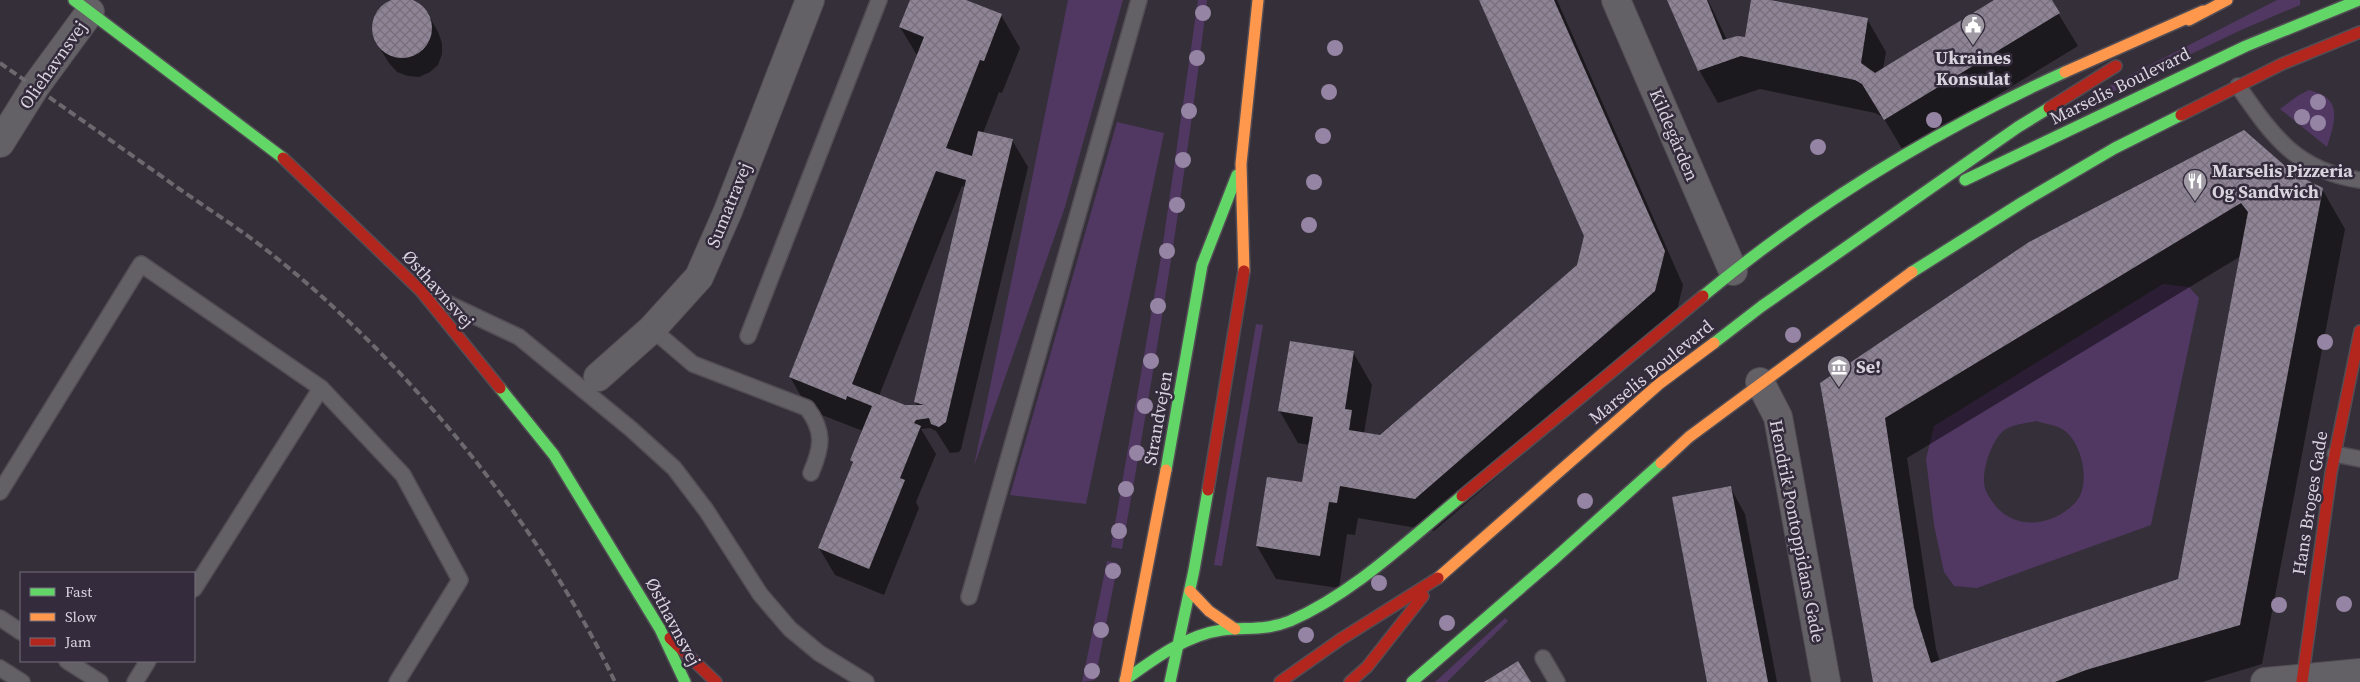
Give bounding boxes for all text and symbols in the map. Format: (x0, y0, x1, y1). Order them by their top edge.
public building icon: Ukraines Konsulat (1960, 12, 1986, 46)
street label: Oliehavnsvej (13, 15, 92, 114)
street label: Marselis Boulevard (2045, 41, 2194, 130)
place label: Ukraines Konsulat (1935, 45, 2011, 91)
street label: Kildegården (1644, 85, 1705, 185)
street label: Sumatravej (700, 158, 757, 251)
place label: Marselis Pizzeria Og Sandwich (2212, 158, 2353, 204)
restaurant icon: Marselis Pizzeria Og Sandwich (2182, 168, 2208, 202)
street label: Østhavnsvej (397, 244, 480, 333)
street label: Marselis Boulevard (1583, 314, 1718, 430)
museum icon: Se! (1826, 354, 1852, 388)
place label: Se! (1856, 354, 1881, 379)
street label: Strandvejen (1137, 369, 1178, 467)
street label: Hendrik Pontoppidans Gade (1764, 417, 1831, 645)
street label: Hans Broges Gade (2286, 429, 2333, 577)
legend (20, 572, 195, 662)
street label: Østhavnsvej (640, 573, 707, 670)
text: Fast (65, 581, 92, 602)
text: Slow (65, 606, 97, 627)
text: Jam (64, 631, 92, 652)

